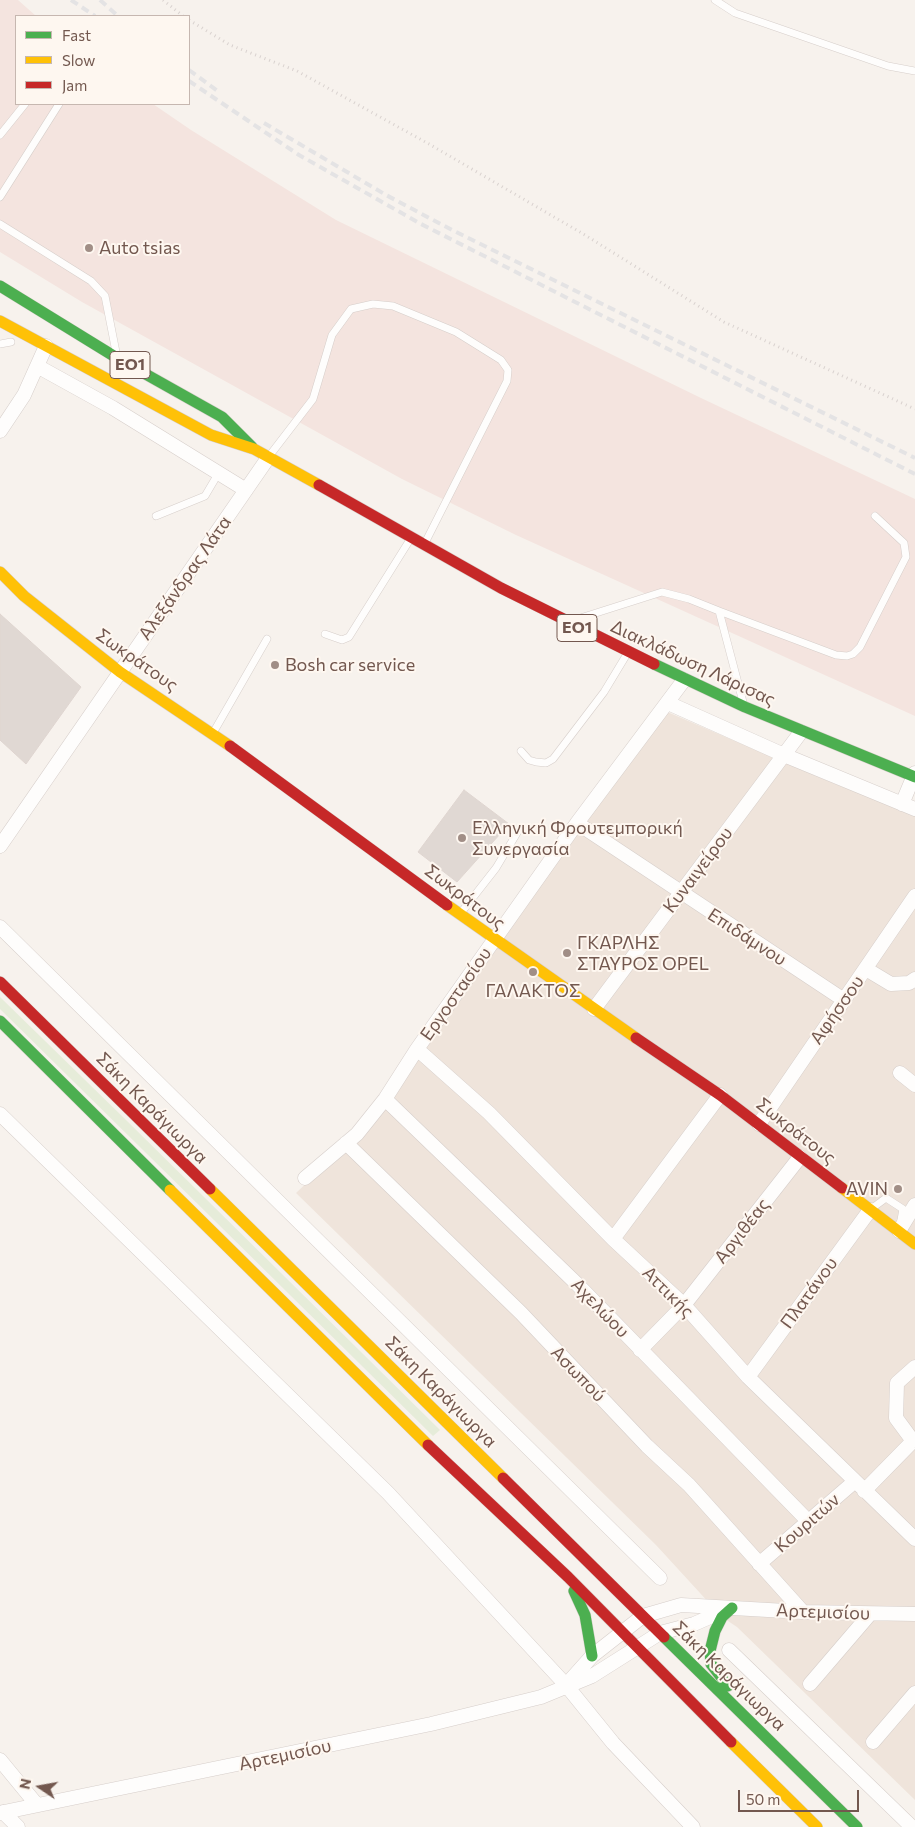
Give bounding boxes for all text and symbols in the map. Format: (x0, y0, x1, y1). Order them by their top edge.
legend (15, 15, 190, 105)
text: Fast (62, 26, 91, 44)
text: Slow (62, 51, 95, 69)
text: Jam (62, 76, 87, 94)
place label: Auto tsias (99, 237, 181, 259)
marker: Auto tsias (83, 242, 95, 254)
road number: ΕΟ1 (110, 352, 150, 378)
street label: Αλεξάνδρας Λάτα (134, 512, 236, 644)
road number: ΕΟ1 (557, 614, 597, 641)
street label: Διακλάδωση Λάρισας (607, 615, 779, 711)
street label: Σωκράτους (92, 624, 182, 696)
place label: Bosh car service (285, 654, 415, 676)
marker: Bosh car service (269, 659, 281, 671)
place label: Ελληνική Φρουτεμπορική Συνεργασία (472, 817, 683, 860)
street label: Κυναιγείρου (659, 823, 737, 917)
marker: Ελληνική Φρουτεμπορική Συνεργασία (456, 832, 468, 844)
street label: Σωκράτους (421, 860, 509, 934)
street label: Επιδάμνου (704, 904, 790, 970)
place label: ΓΚΑΡΛΗΣ ΣΤΑΥΡΟΣ OPEL (577, 932, 709, 974)
street label: Εργοστασίου (416, 943, 496, 1045)
marker: ΓΚΑΡΛΗΣ ΣΤΑΥΡΟΣ OPEL (561, 947, 573, 959)
marker: ΓΑΛΑΚΤΟΣ (527, 966, 539, 978)
street label: Αφήσσου (805, 971, 869, 1049)
place label: ΓΑΛΑΚΤΟΣ (485, 980, 581, 1002)
street label: Σάκη Καράγιωργα (92, 1048, 212, 1168)
street label: Σωκράτους (752, 1093, 840, 1169)
place label: AVIN (846, 1178, 888, 1200)
marker: AVIN (892, 1183, 904, 1195)
street label: Αργιθέας (710, 1194, 774, 1268)
street label: Πλατάνου (776, 1253, 842, 1333)
street label: Αττικής (638, 1262, 698, 1322)
street label: Αχελώου (567, 1274, 633, 1342)
street label: Σάκη Καράγιωργα (381, 1332, 501, 1452)
street label: Ασωπού (546, 1342, 610, 1406)
street label: Κουριτών (770, 1489, 844, 1557)
street label: Αρτεμισίου (776, 1600, 870, 1624)
street label: Σάκη Καράγιωργα (668, 1617, 790, 1735)
street label: Αρτεμισίου (237, 1735, 333, 1775)
north arrow (15, 1762, 65, 1812)
text: N (15, 1777, 34, 1791)
scale bar (740, 1780, 861, 1812)
text: 50 m (746, 1790, 780, 1808)

